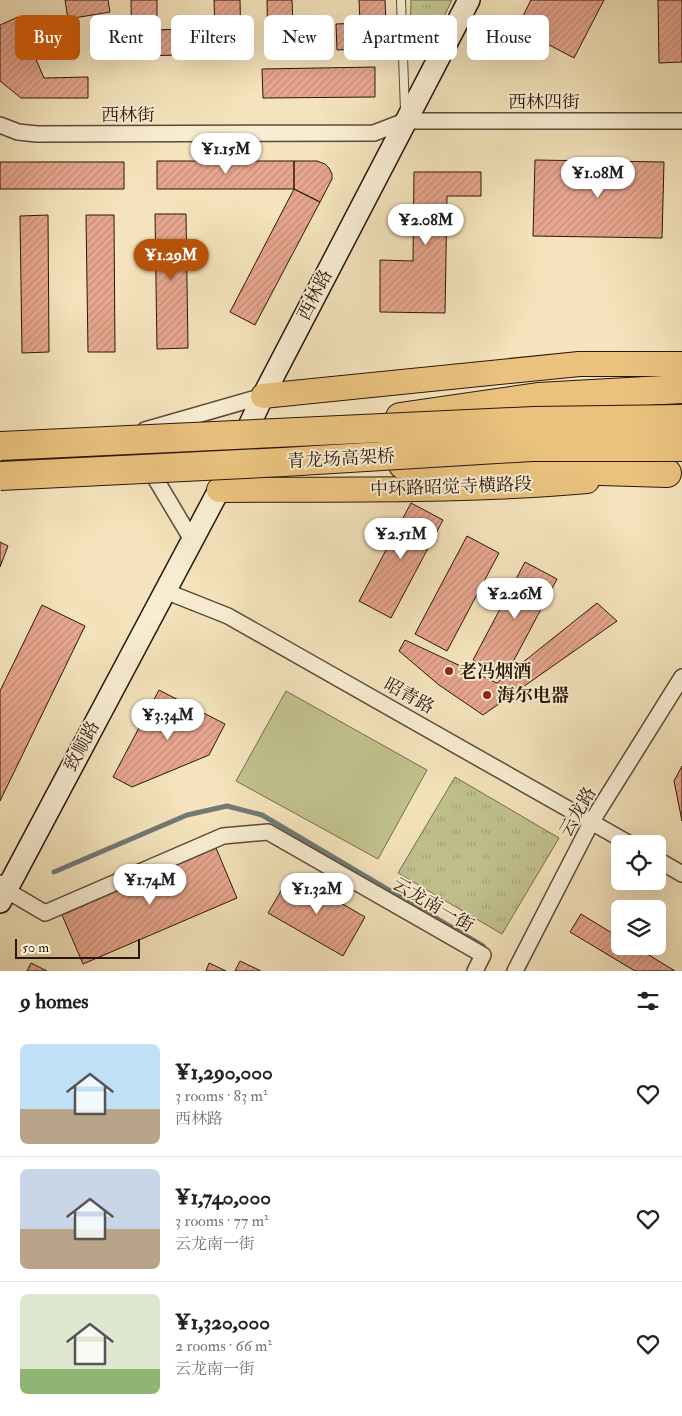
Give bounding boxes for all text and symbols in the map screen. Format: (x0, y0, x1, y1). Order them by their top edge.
chip: Buy (15, 15, 80, 60)
chip: Rent (90, 15, 161, 60)
chip: Filters (171, 15, 254, 60)
chip: New (264, 15, 334, 60)
chip: Apartment (344, 15, 457, 60)
chip: House (467, 15, 549, 60)
street label: 西林四街 (508, 91, 580, 114)
street label: 西林街 (101, 104, 155, 127)
pin: ¥1.15M (185, 132, 267, 175)
text: ¥1.15M (201, 139, 251, 159)
pin: ¥1.08M (557, 156, 639, 199)
text: ¥1.08M (572, 163, 624, 183)
pin: ¥2.08M (385, 204, 467, 246)
text: ¥2.08M (399, 210, 453, 230)
pin: ¥1.29M (130, 238, 212, 281)
text: ¥1.29M (145, 245, 197, 265)
street label: 西林路 (292, 266, 338, 324)
street label: 青龙场高架桥 (286, 445, 396, 473)
street label: 中环路昭觉寺横路段 (370, 473, 532, 501)
pin: ¥2.51M (360, 518, 442, 560)
text: ¥2.51M (375, 524, 427, 544)
pin: ¥2.26M (474, 578, 556, 620)
text: ¥2.26M (488, 584, 542, 604)
place label: 老冯烟酒 (459, 660, 531, 683)
marker: 老冯烟酒 (443, 665, 455, 677)
street label: 昭青路 (380, 673, 438, 719)
place label: 海尔电器 (497, 684, 569, 707)
marker: 海尔电器 (481, 689, 493, 701)
pin: ¥3.34M (127, 698, 209, 741)
text: ¥3.34M (142, 705, 194, 725)
street label: 致顺路 (59, 717, 105, 775)
street label: 云龙路 (555, 783, 601, 841)
map controls (611, 835, 666, 955)
button: locate (611, 835, 666, 890)
pin: ¥1.74M (109, 864, 191, 906)
text: ¥1.74M (124, 870, 176, 890)
pin: ¥1.32M (276, 872, 358, 915)
street label: 云龙南一街 (388, 873, 478, 937)
text: ¥1.32M (292, 879, 342, 899)
button: layers (611, 900, 666, 955)
scale bar (15, 936, 140, 959)
text: 50 m (22, 939, 49, 956)
icon: filters (634, 987, 662, 1015)
text: 9 homes (20, 988, 89, 1015)
text: ¥1,290,000 (175, 1059, 273, 1086)
icon: home (60, 1064, 120, 1124)
icon: heart (634, 1080, 662, 1108)
text: 3 rooms · 83 m² (175, 1086, 268, 1106)
text: 西林路 (175, 1109, 223, 1129)
text: ¥1,740,000 (175, 1184, 271, 1211)
icon: home (60, 1189, 120, 1249)
icon: heart (634, 1205, 662, 1233)
text: 3 rooms · 77 m² (175, 1211, 269, 1231)
text: 云龙南一街 (175, 1234, 255, 1254)
text: ¥1,320,000 (175, 1309, 270, 1336)
icon: home (60, 1314, 120, 1374)
icon: heart (634, 1330, 662, 1358)
text: 2 rooms · 66 m² (175, 1336, 272, 1356)
text: 云龙南一街 (175, 1359, 255, 1379)

